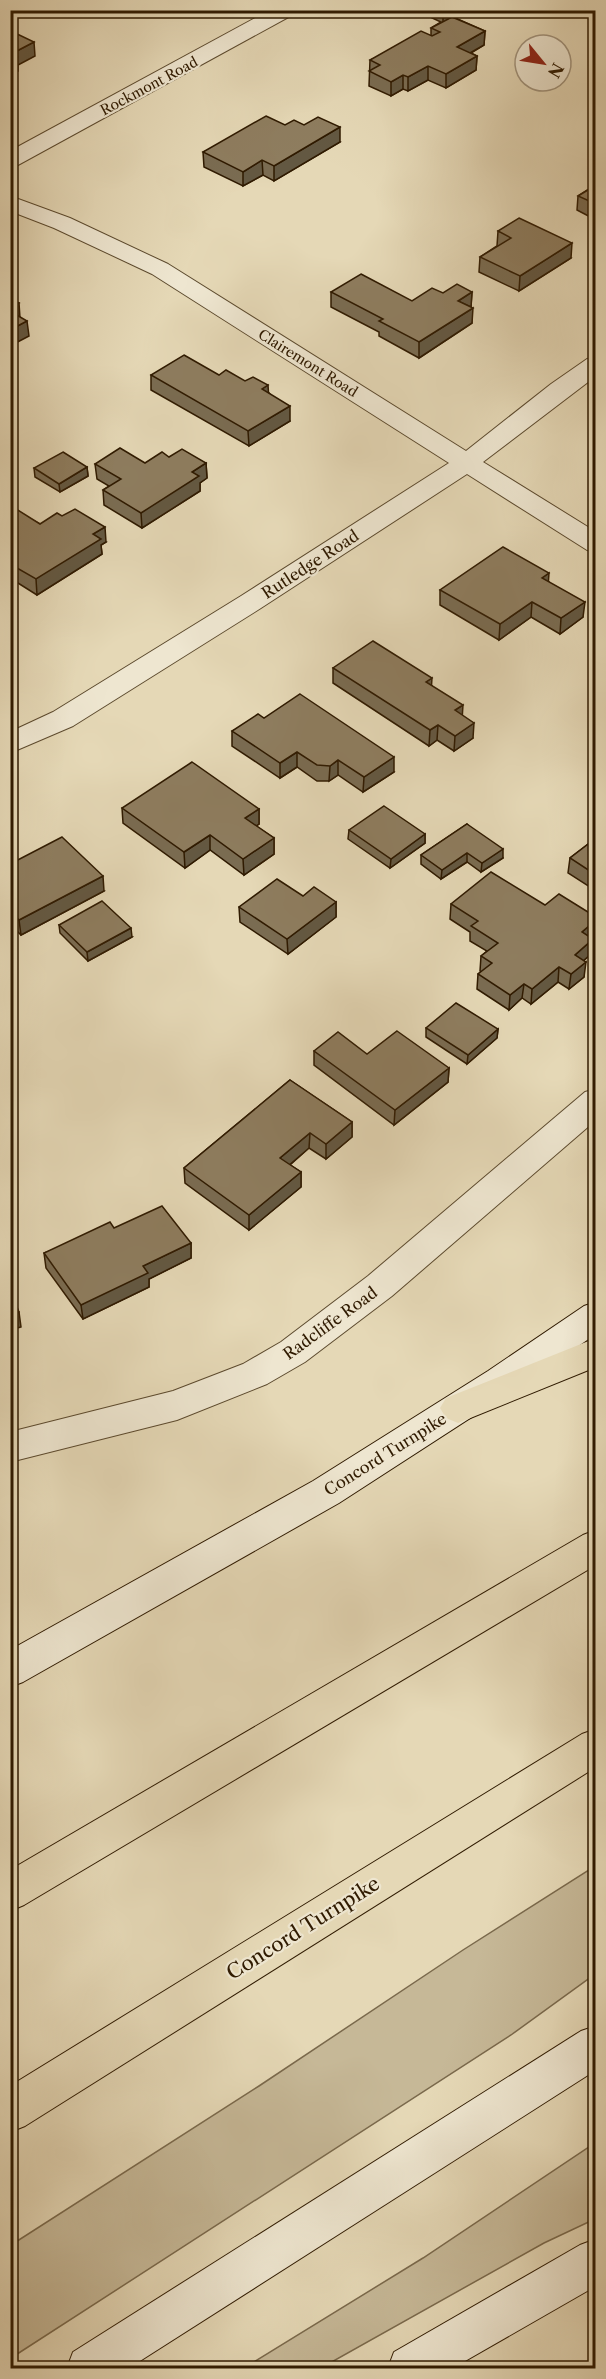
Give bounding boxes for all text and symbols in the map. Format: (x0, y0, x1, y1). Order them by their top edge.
north arrow (513, 33, 573, 93)
street label: Rockmont Road (97, 53, 201, 119)
text: N (544, 59, 568, 82)
street label: Clairemont Road (255, 325, 361, 401)
street label: Rutledge Road (258, 525, 363, 603)
street label: Radcliffe Road (279, 1282, 381, 1364)
street label: Concord Turnpike (320, 1408, 450, 1500)
street label: Concord Turnpike (222, 1871, 384, 1985)

